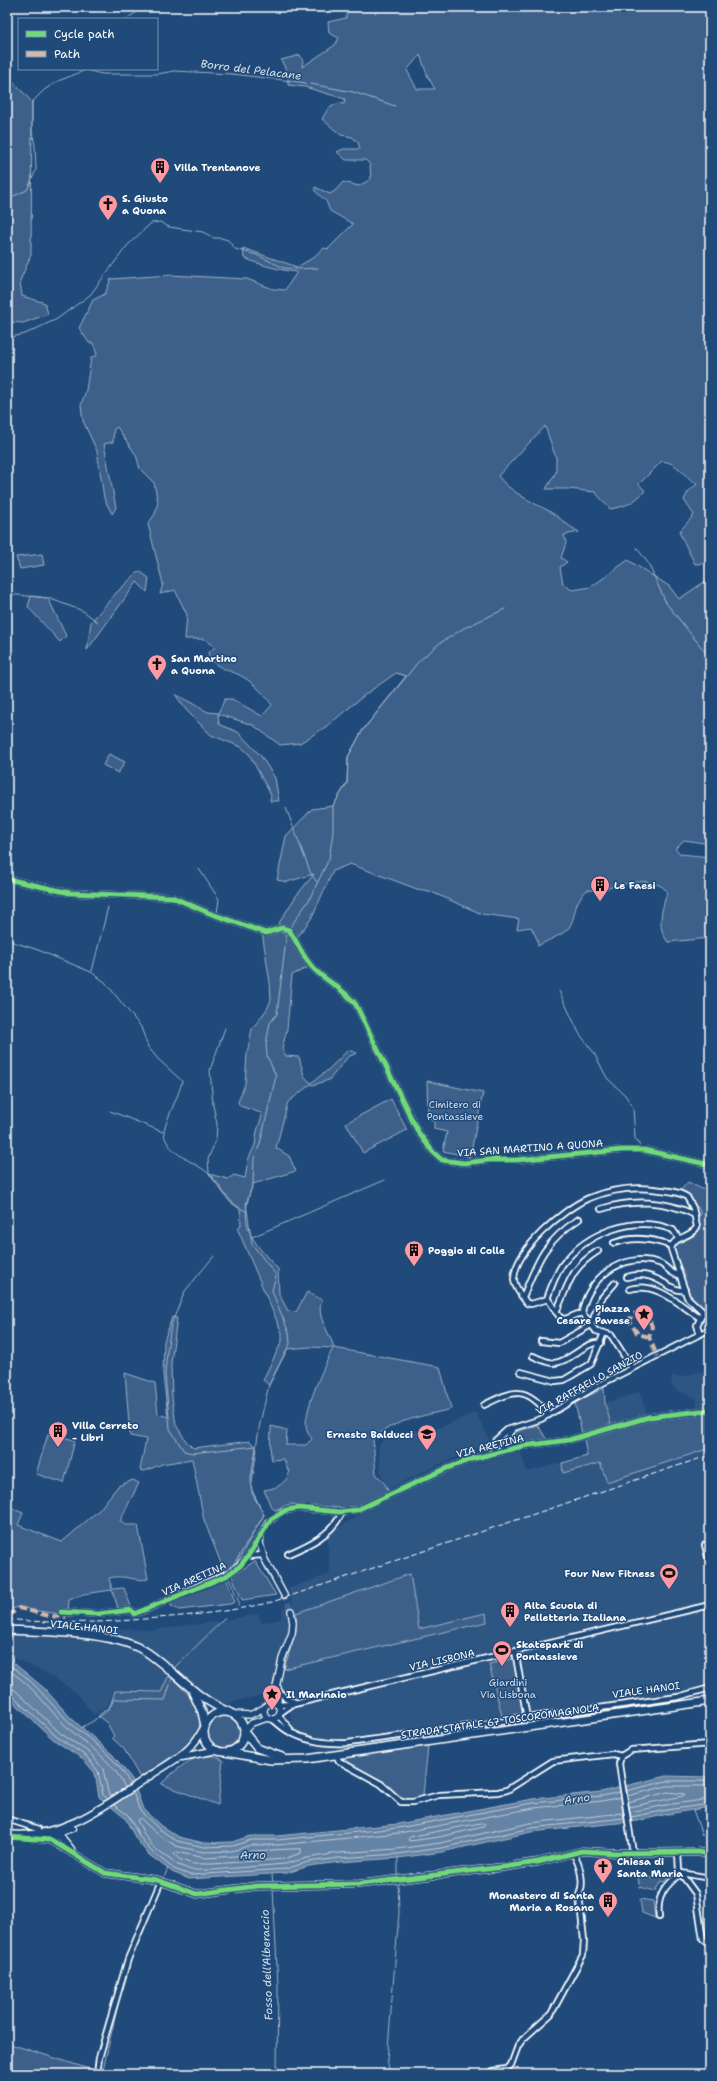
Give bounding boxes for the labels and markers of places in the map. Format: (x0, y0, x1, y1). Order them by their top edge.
building icon: Villa Trentanove (149, 156, 171, 184)
place label: Villa Trentanove (174, 161, 261, 174)
place label: S. Giusto a Quona (122, 192, 168, 217)
church icon: S. Giusto a Quona (97, 193, 119, 221)
place label: San Martino a Quona (171, 652, 237, 677)
church icon: San Martino a Quona (146, 653, 168, 681)
building icon: Le Faesi (589, 874, 611, 902)
place label: Le Faesi (614, 879, 655, 892)
building icon: Poggio di Colle (403, 1239, 425, 1267)
place label: Poggio di Colle (428, 1244, 505, 1257)
place label: Piazza Cesare Pavese (556, 1302, 630, 1327)
place icon: Piazza Cesare Pavese (633, 1303, 655, 1331)
place label: Villa Cerreto - Libri (72, 1419, 139, 1444)
building icon: Villa Cerreto - Libri (47, 1420, 69, 1448)
school or university icon: Ernesto Balducci (416, 1423, 438, 1451)
place label: Ernesto Balducci (326, 1428, 413, 1441)
sports icon: Four New Fitness (658, 1562, 680, 1590)
place label: Four New Fitness (565, 1567, 655, 1580)
place label: Alta Scuola di Pelletteria Italiana (524, 1599, 627, 1624)
building icon: Alta Scuola di Pelletteria Italiana (499, 1600, 521, 1628)
place label: Skatepark di Pontassieve (516, 1638, 583, 1663)
sports icon: Skatepark di Pontassieve (491, 1639, 513, 1667)
place icon: Il Marinaio (261, 1683, 283, 1711)
place label: Il Marinaio (286, 1688, 347, 1701)
place label: Chiesa di Santa Maria (617, 1855, 683, 1880)
church icon: Chiesa di Santa Maria (592, 1856, 614, 1884)
place label: Monastero di Santa Maria a Rosano (489, 1889, 594, 1914)
building icon: Monastero di Santa Maria a Rosano (597, 1890, 619, 1918)

